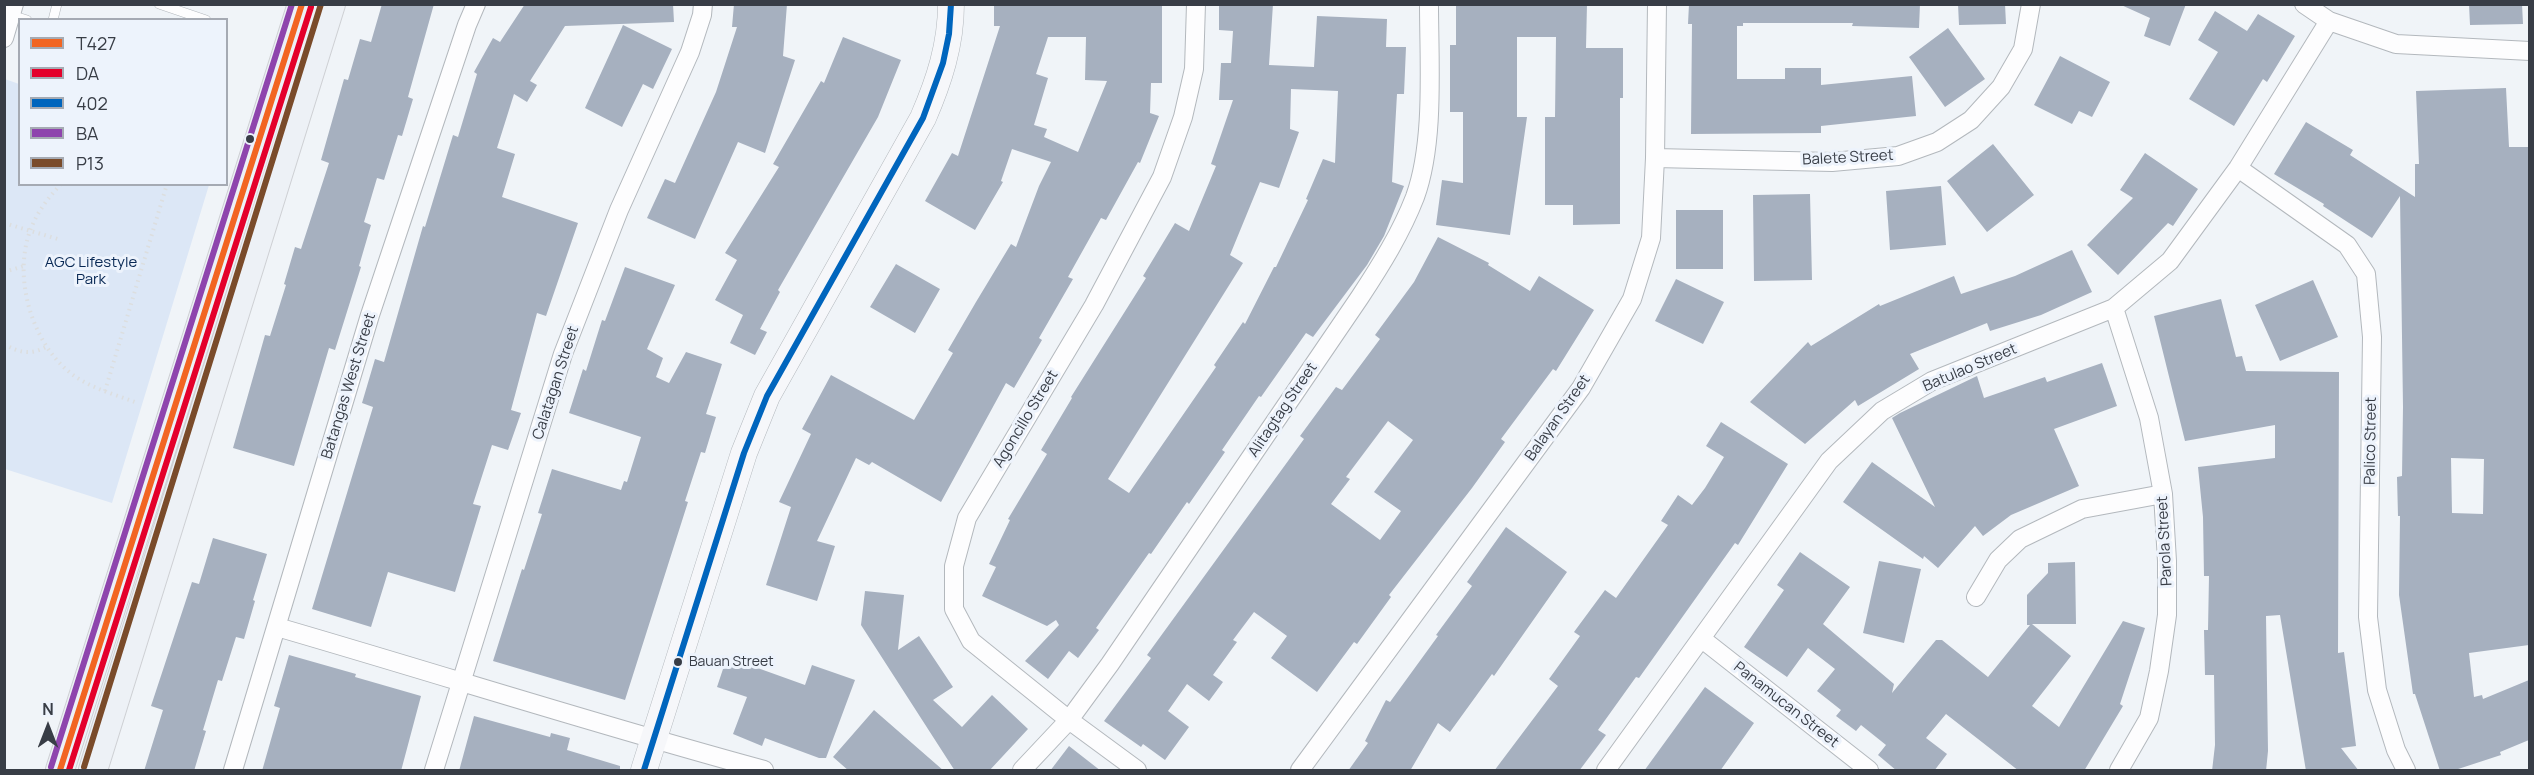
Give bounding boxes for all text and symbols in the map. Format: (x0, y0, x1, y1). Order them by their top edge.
legend (18, 18, 228, 186)
text: T427 (76, 31, 116, 55)
text: DA (76, 61, 99, 85)
text: 402 (76, 91, 108, 115)
text: BA (76, 121, 98, 145)
unlabelled marker (244, 133, 256, 145)
street label: Balete Street (1802, 147, 1894, 169)
text: P13 (76, 151, 104, 175)
park label: AGC Lifestyle Park (45, 254, 137, 289)
street label: Batangas West Street (318, 311, 380, 461)
street label: Calatagan Street (529, 324, 583, 442)
street label: Batulao Street (1920, 340, 2020, 396)
street label: Alitagtag Street (1245, 359, 1321, 461)
street label: Agoncillo Street (990, 367, 1062, 471)
street label: Balayan Street (1522, 372, 1594, 464)
street label: Palico Street (2361, 397, 2381, 485)
street label: Parola Street (2154, 496, 2176, 586)
place label: Bauan Street (689, 654, 774, 670)
marker: Bauan Street (672, 656, 684, 668)
street label: Panamucan Street (1730, 658, 1842, 752)
north arrow (18, 697, 78, 757)
text: N (42, 698, 54, 720)

